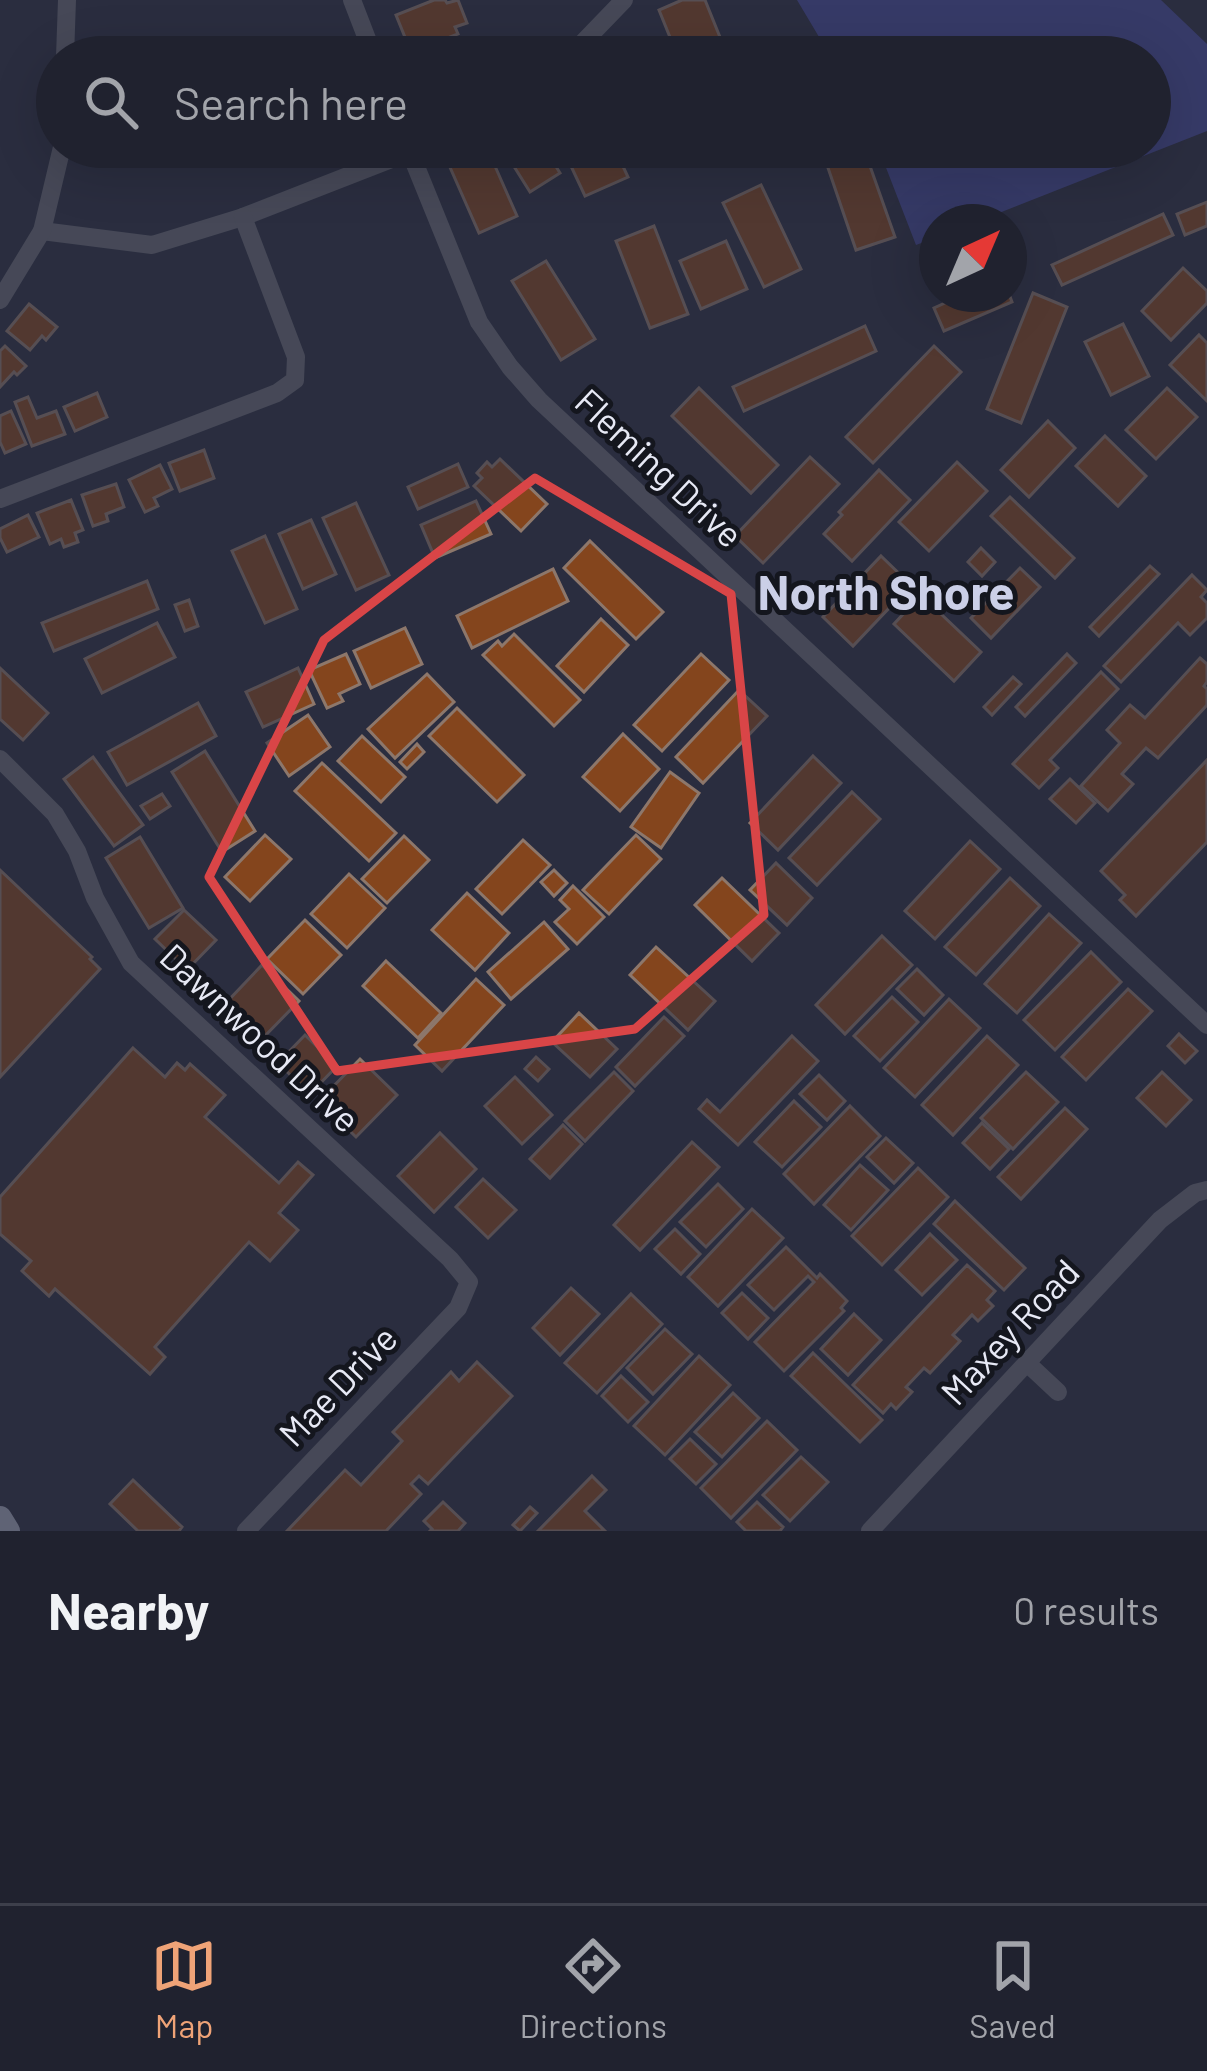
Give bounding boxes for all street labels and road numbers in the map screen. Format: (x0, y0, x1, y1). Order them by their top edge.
street label: Fleming Drive (567, 379, 753, 555)
street label: Dawnwood Drive (152, 934, 370, 1140)
street label: Maxey Road (931, 1250, 1087, 1412)
street label: Mae Drive (269, 1316, 405, 1454)

